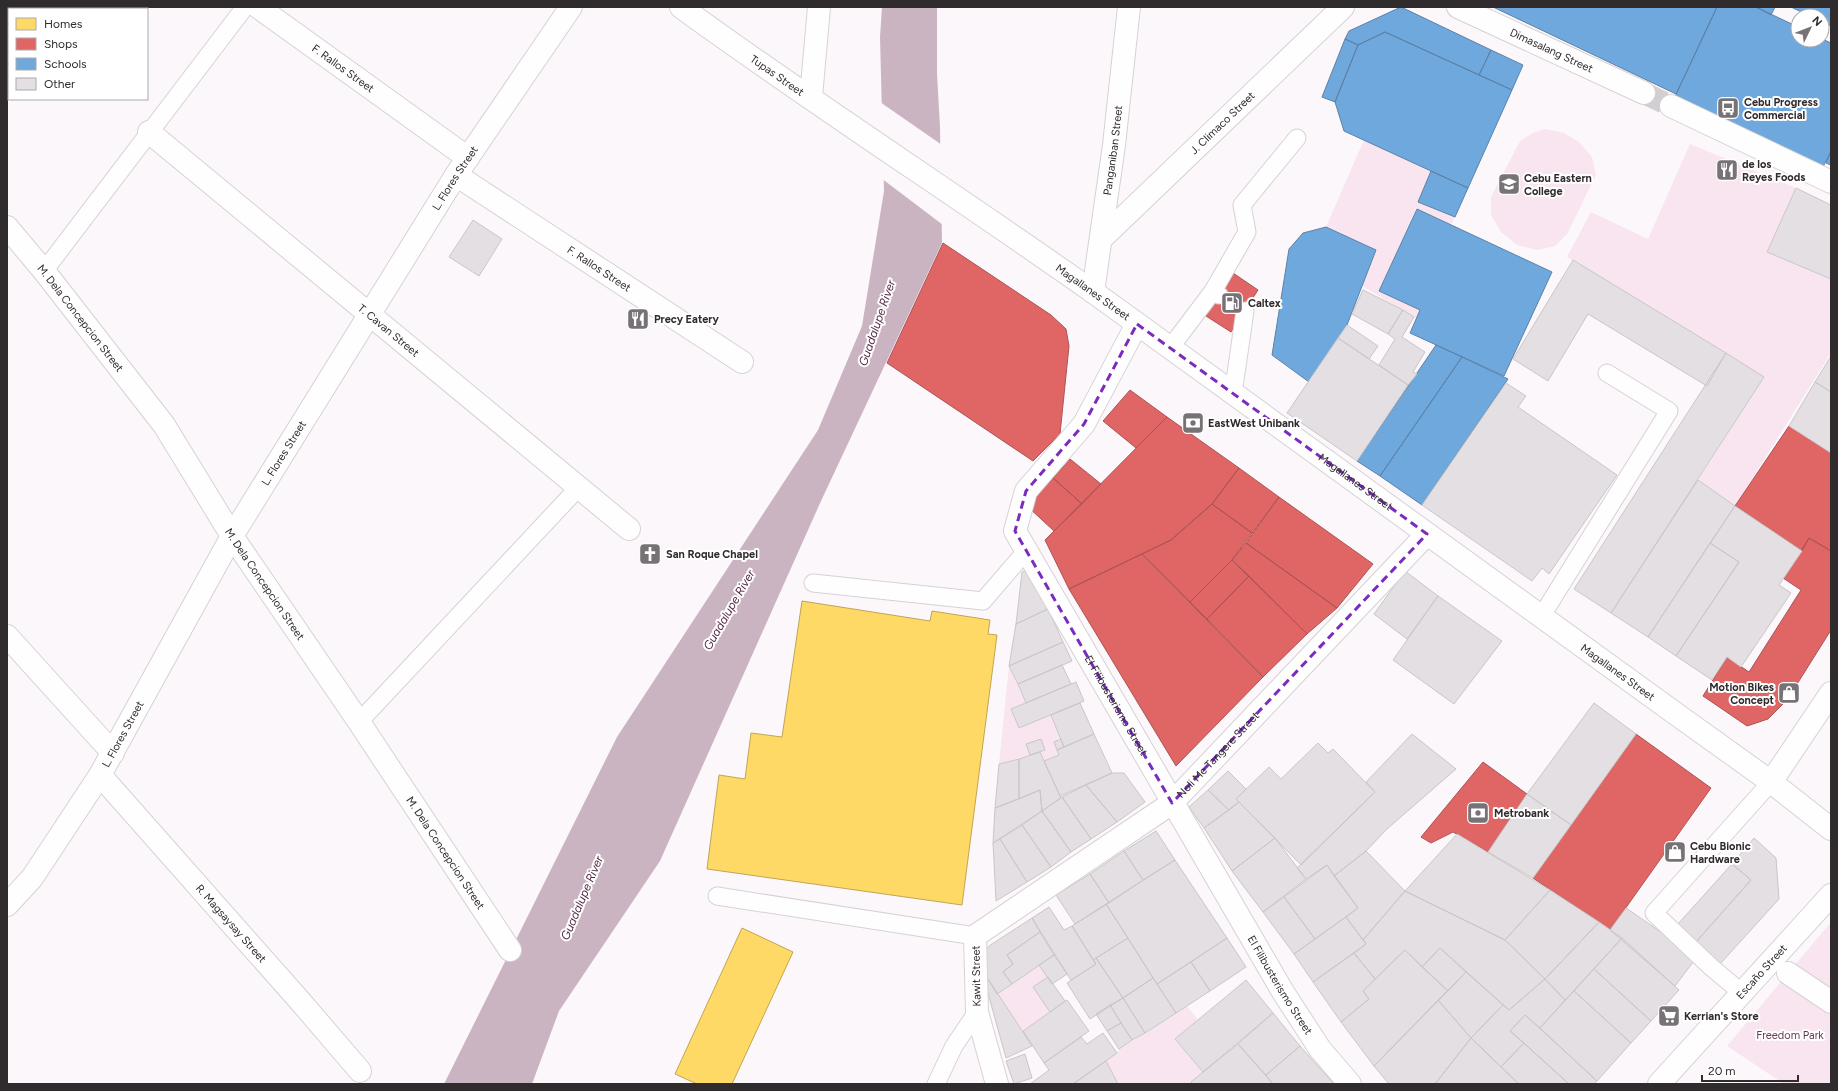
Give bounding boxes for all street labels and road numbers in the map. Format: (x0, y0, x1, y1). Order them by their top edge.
street label: Dimasalang Street (1508, 26, 1595, 75)
street label: F. Rallos Street (309, 42, 377, 95)
street label: Tupas Street (748, 52, 806, 99)
street label: J. Climaco Street (1188, 89, 1258, 157)
street label: Panganiban Street (1101, 105, 1125, 196)
street label: L. Flores Street (430, 144, 481, 213)
street label: F. Rallos Street (565, 243, 633, 295)
street label: M. Dela Concepcion Street (34, 262, 126, 374)
street label: Magallanes Street (1053, 262, 1133, 323)
street label: T. Cavan Street (355, 302, 422, 360)
street label: L. Flores Street (259, 418, 309, 488)
street label: Magallanes Street (1316, 451, 1395, 513)
street label: M. Dela Concepcion Street (222, 526, 307, 643)
street label: Magallanes Street (1578, 641, 1657, 704)
street label: El Filibusterismo Street (1082, 653, 1150, 758)
street label: L. Flores Street (99, 699, 147, 770)
street label: Noli Me Tangere Street (1174, 709, 1262, 801)
street label: M. Dela Concepcion Street (403, 794, 487, 912)
street label: R. Magsaysay Street (193, 882, 269, 965)
street label: El Filibusterismo Street (1245, 933, 1315, 1037)
street label: Escaño Street (1734, 942, 1790, 1002)
street label: Kawit Street (969, 945, 984, 1007)

